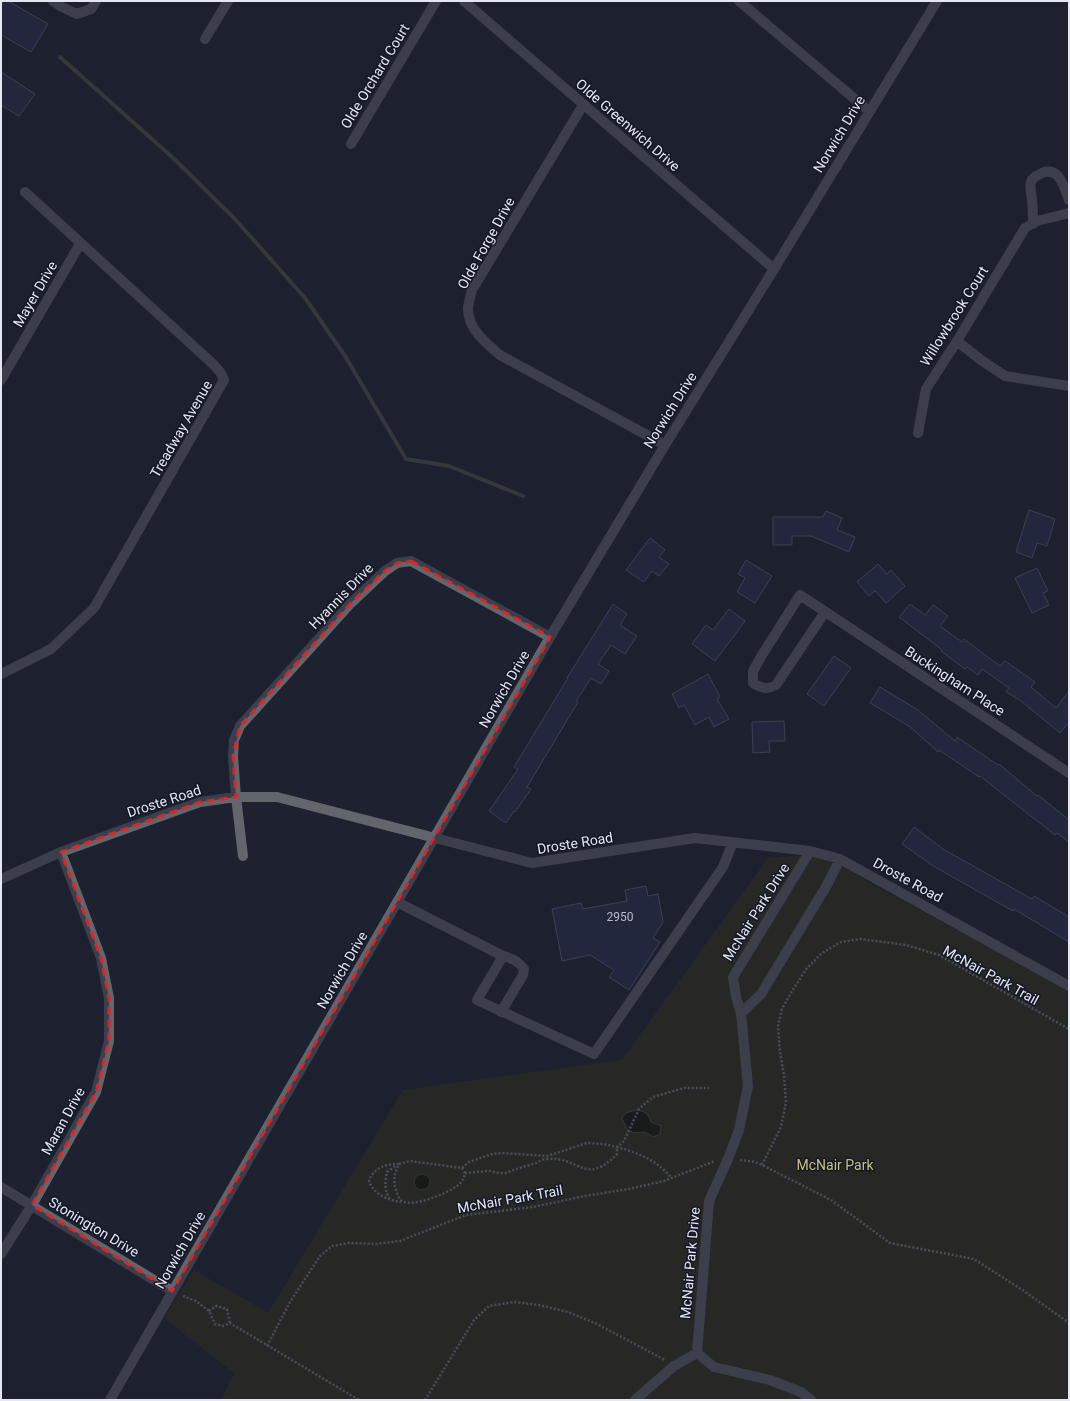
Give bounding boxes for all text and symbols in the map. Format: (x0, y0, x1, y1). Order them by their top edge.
street label: Olde Orchard Court (337, 20, 413, 131)
street label: Olde Greenwich Drive (573, 76, 683, 174)
street label: Norwich Drive (810, 93, 868, 175)
street label: Olde Forge Drive (454, 194, 518, 292)
street label: Mayer Drive (10, 258, 60, 330)
street label: Willowbrook Court (917, 263, 991, 369)
street label: Norwich Drive (640, 369, 700, 451)
street label: Treadway Avenue (147, 378, 215, 480)
street label: Hyannis Drive (306, 560, 376, 632)
street label: Buckingham Place (902, 643, 1008, 719)
street label: Norwich Drive (475, 647, 533, 731)
street label: Droste Road (125, 782, 203, 820)
street label: Droste Road (536, 829, 614, 857)
street label: Droste Road (871, 854, 945, 906)
street label: McNair Park Drive (720, 860, 792, 964)
house number: 2950 (607, 910, 634, 924)
street label: Norwich Drive (313, 928, 371, 1012)
street label: McNair Park Trail (940, 942, 1042, 1008)
street label: Maran Drive (38, 1085, 88, 1157)
park label: McNair Park (797, 1157, 874, 1173)
street label: McNair Park Trail (456, 1182, 564, 1216)
street label: Stonington Drive (46, 1194, 142, 1260)
street label: McNair Park Drive (677, 1207, 703, 1319)
street label: Norwich Drive (151, 1208, 209, 1292)

